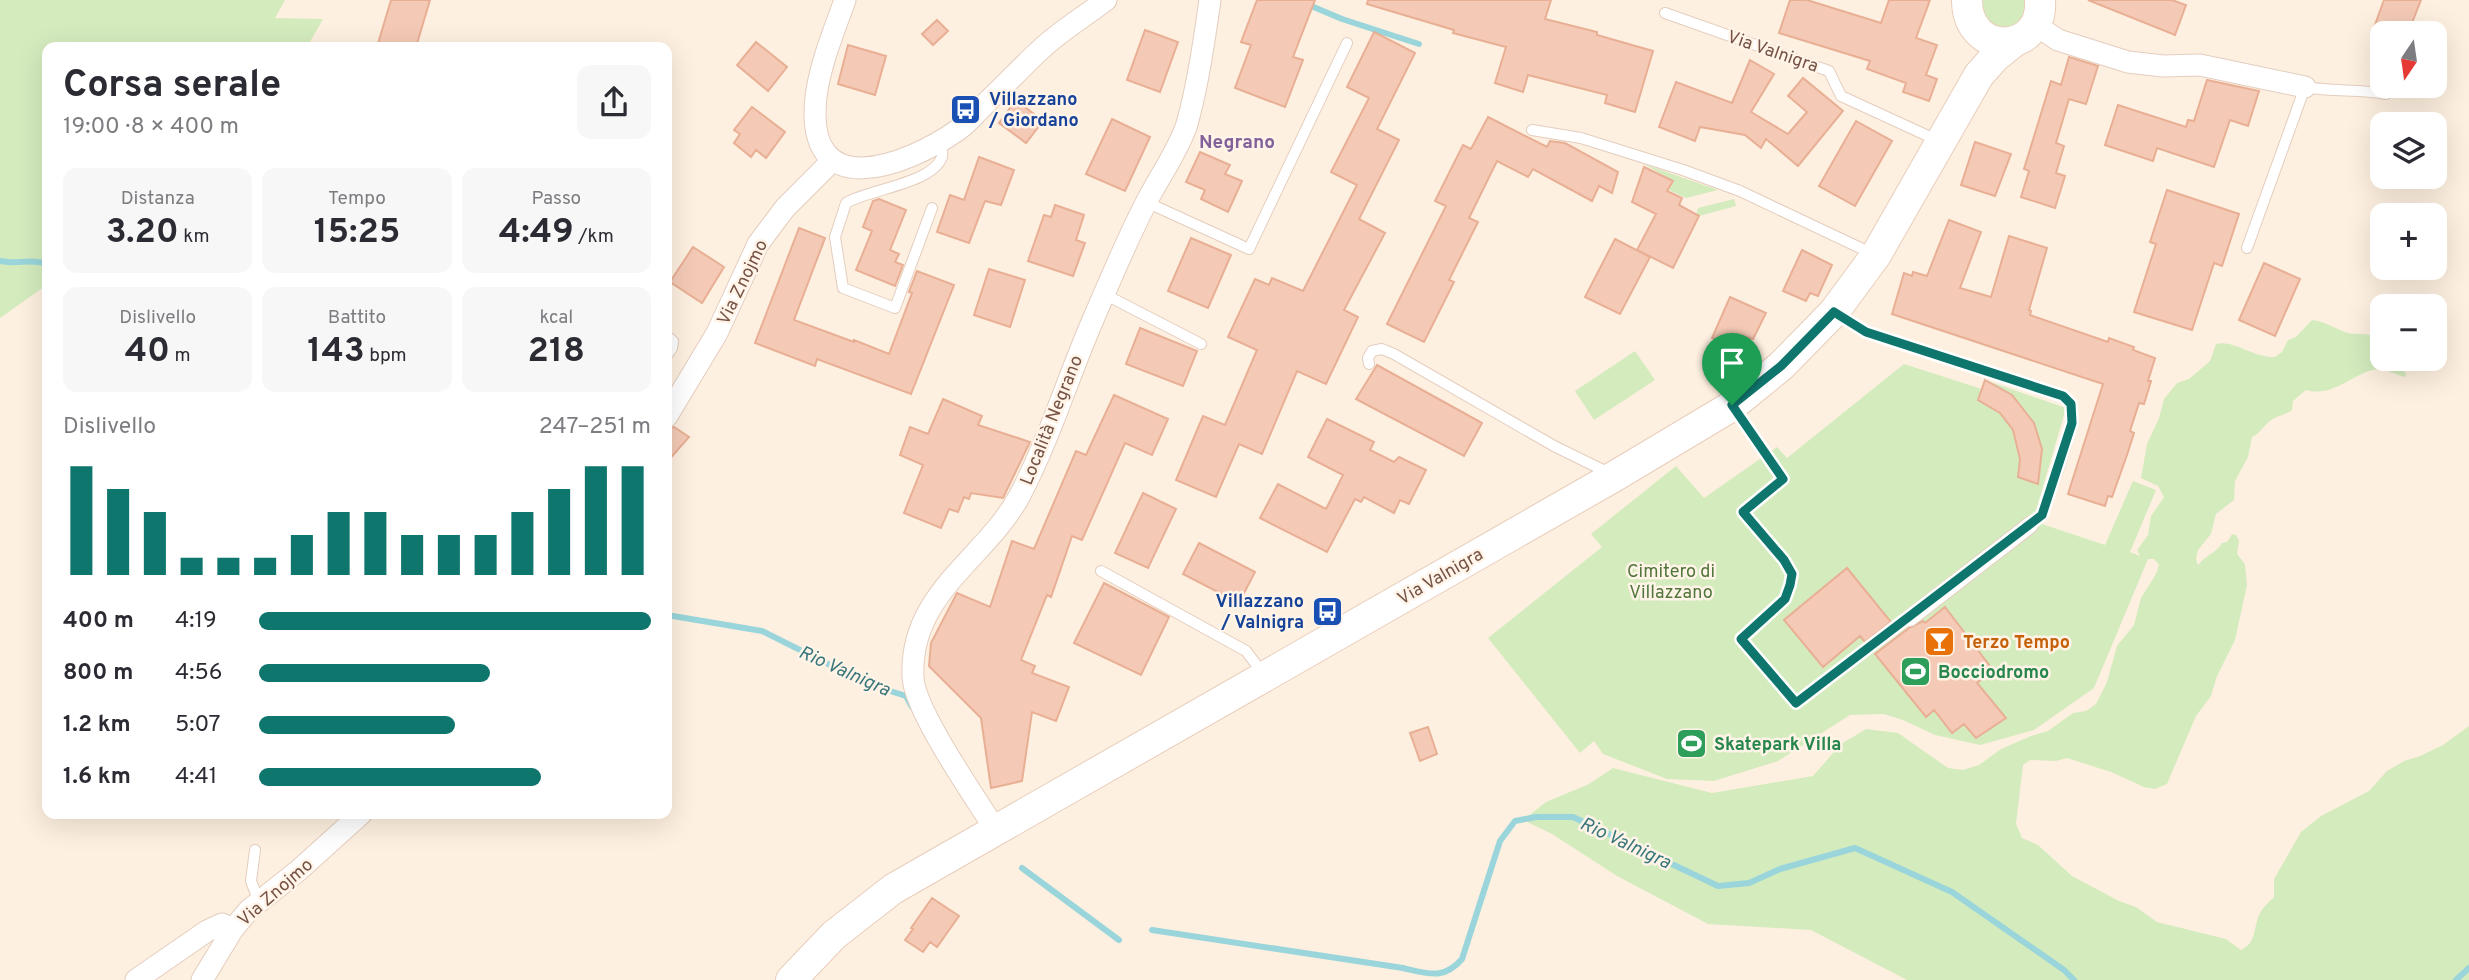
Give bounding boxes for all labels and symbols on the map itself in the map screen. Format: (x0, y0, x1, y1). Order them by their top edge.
north arrow (2370, 21, 2446, 98)
street label: Via Valnigra (1724, 26, 1821, 79)
place label: Villazzano / Giordano (988, 89, 1079, 133)
bus stop icon: Villazzano / Giordano (949, 92, 983, 126)
district label: Negrano (1199, 131, 1275, 155)
street label: Via Znojmo (713, 236, 774, 329)
pin (1702, 333, 1762, 405)
street label: Località Negrano (1016, 352, 1089, 489)
street label: Via Valnigra (1394, 544, 1488, 611)
park label: Cimitero di Villazzano (1627, 561, 1715, 605)
place label: Villazzano / Valnigra (1215, 591, 1304, 635)
bus stop icon: Villazzano / Valnigra (1310, 594, 1344, 628)
bar icon: Terzo Tempo (1923, 625, 1957, 659)
place label: Terzo Tempo (1963, 632, 2070, 655)
water label: Rio Valnigra (795, 641, 894, 703)
sports icon: Bocciodromo (1898, 655, 1932, 689)
place label: Bocciodromo (1938, 662, 2049, 685)
sports icon: Skatepark Villa (1674, 727, 1708, 761)
place label: Skatepark Villa (1714, 734, 1841, 757)
water label: Rio Valnigra (1576, 812, 1675, 875)
street label: Via Znojmo (234, 854, 318, 932)

